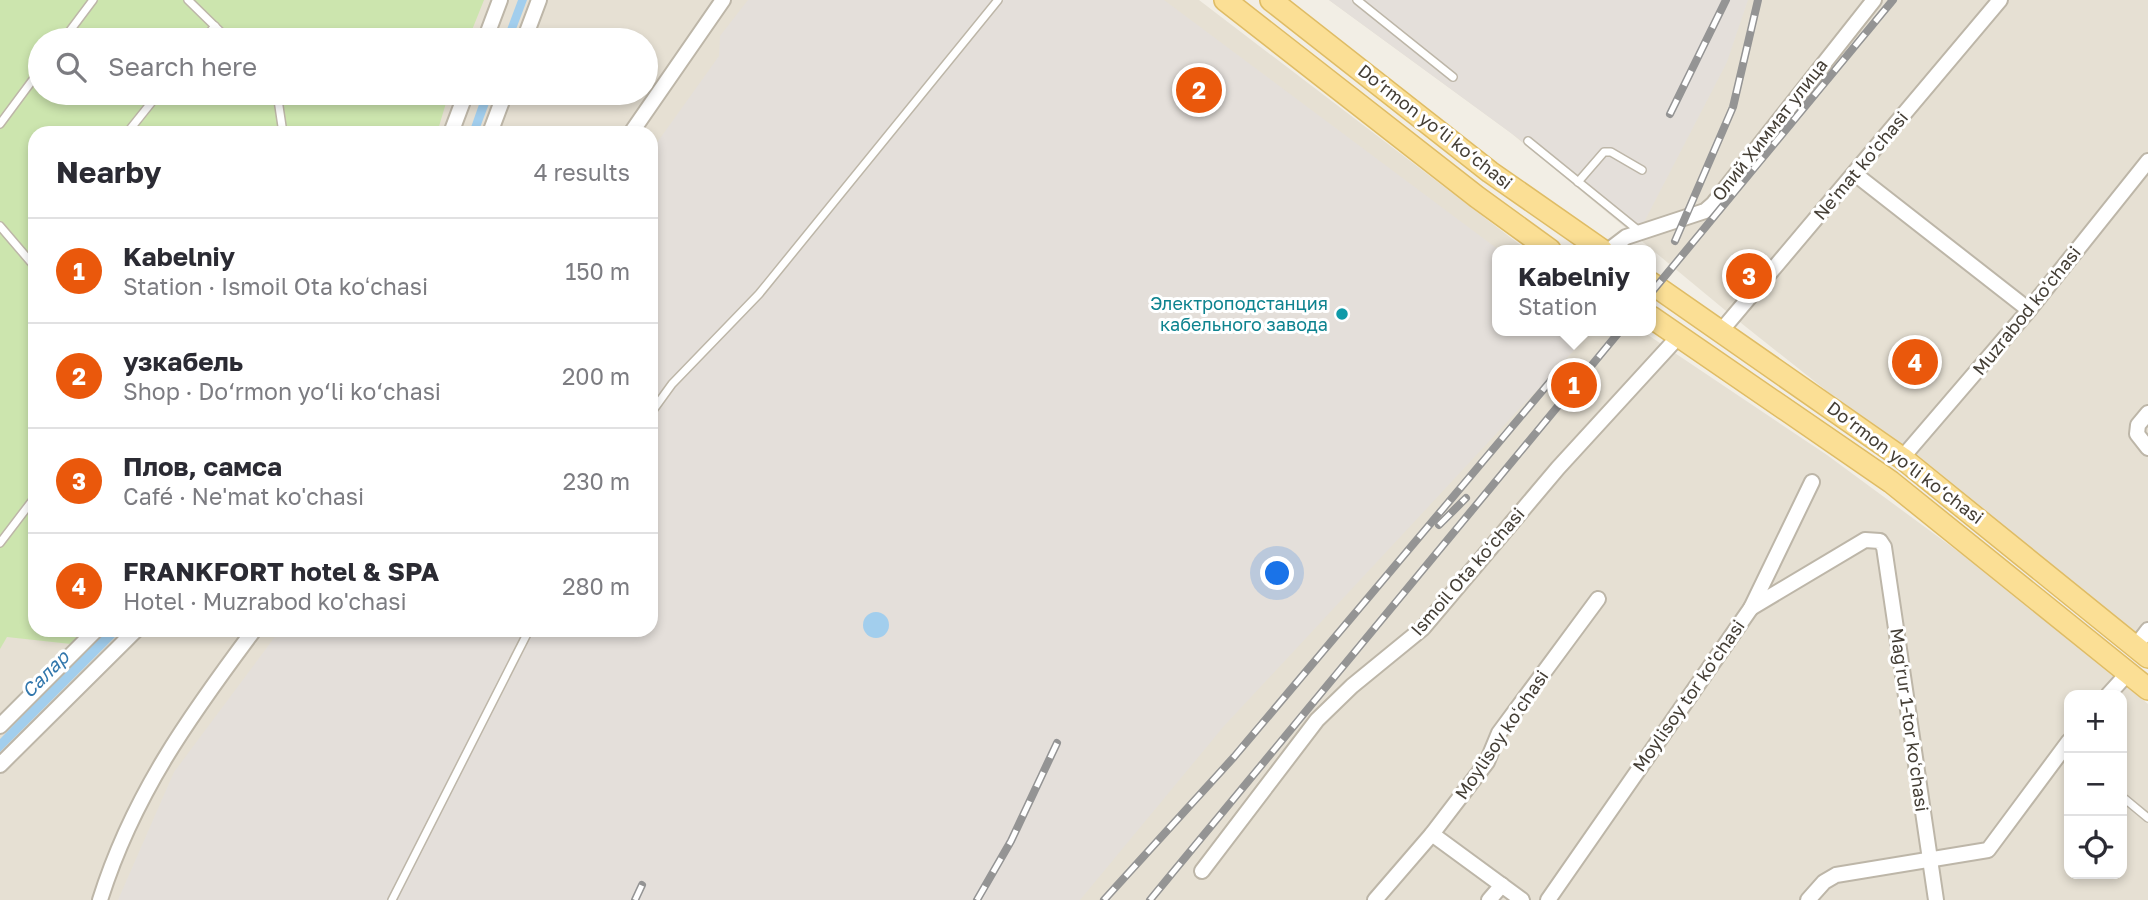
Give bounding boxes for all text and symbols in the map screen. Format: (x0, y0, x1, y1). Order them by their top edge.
search box (28, 28, 658, 105)
icon: search (52, 48, 90, 86)
text: Search here (108, 51, 257, 82)
street label: Олий Химмат улица (1707, 54, 1832, 205)
street label: Do‘rmon yo‘li ko‘chasi (1354, 59, 1517, 193)
pin: 2 (1176, 64, 1222, 116)
street label: Ne'mat ko'chasi (1808, 107, 1912, 224)
text: Nearby (56, 154, 161, 190)
text: 4 results (534, 158, 630, 186)
text: Kabelniy (123, 241, 235, 272)
street label: Muzrabod ko'chasi (1967, 241, 2085, 379)
popup (1492, 245, 1656, 336)
pin: 3 (1726, 250, 1772, 302)
text: 1 (73, 257, 85, 285)
text: 150 m (565, 257, 630, 285)
text: Kabelniy (1518, 261, 1630, 292)
text: Station · Ismoil Ota koʻchasi (123, 272, 428, 300)
place label: Электроподстанция кабельного завода (1150, 292, 1328, 335)
text: Station (1518, 292, 1597, 320)
marker: Электроподстанция кабельного завода (1334, 306, 1350, 322)
pin: 4 (1892, 336, 1938, 388)
text: узкабель (123, 346, 243, 377)
pin: 1 (1551, 359, 1597, 411)
text: 2 (72, 362, 86, 390)
text: 200 m (562, 362, 630, 390)
text: Shop · Do‘rmon yo‘li ko‘chasi (123, 377, 441, 405)
street label: Do‘rmon yo‘li ko‘chasi (1823, 396, 1988, 528)
text: Плов, самса (123, 451, 282, 482)
text: 3 (72, 467, 86, 495)
text: 230 m (563, 467, 630, 495)
text: Café · Ne'mat ko'chasi (123, 482, 364, 510)
street label: Ismoil Ota koʻchasi (1406, 503, 1529, 640)
text: FRANKFORT hotel & SPA (123, 556, 439, 587)
your location (1260, 556, 1294, 590)
text: 4 (72, 572, 86, 600)
text: 280 m (562, 572, 630, 600)
text: Hotel · Muzrabod ko'chasi (123, 587, 407, 615)
street label: Moylisoy tor ko'chasi (1627, 615, 1749, 776)
street label: Magʻrur 1-tor koʻchasi (1886, 627, 1934, 813)
water label: Салар (16, 644, 74, 702)
street label: Moylisoy koʻchasi (1450, 666, 1553, 803)
map controls (2064, 690, 2127, 879)
button: + (2064, 690, 2127, 753)
button: − (2064, 753, 2127, 816)
button: locate (2064, 816, 2127, 879)

